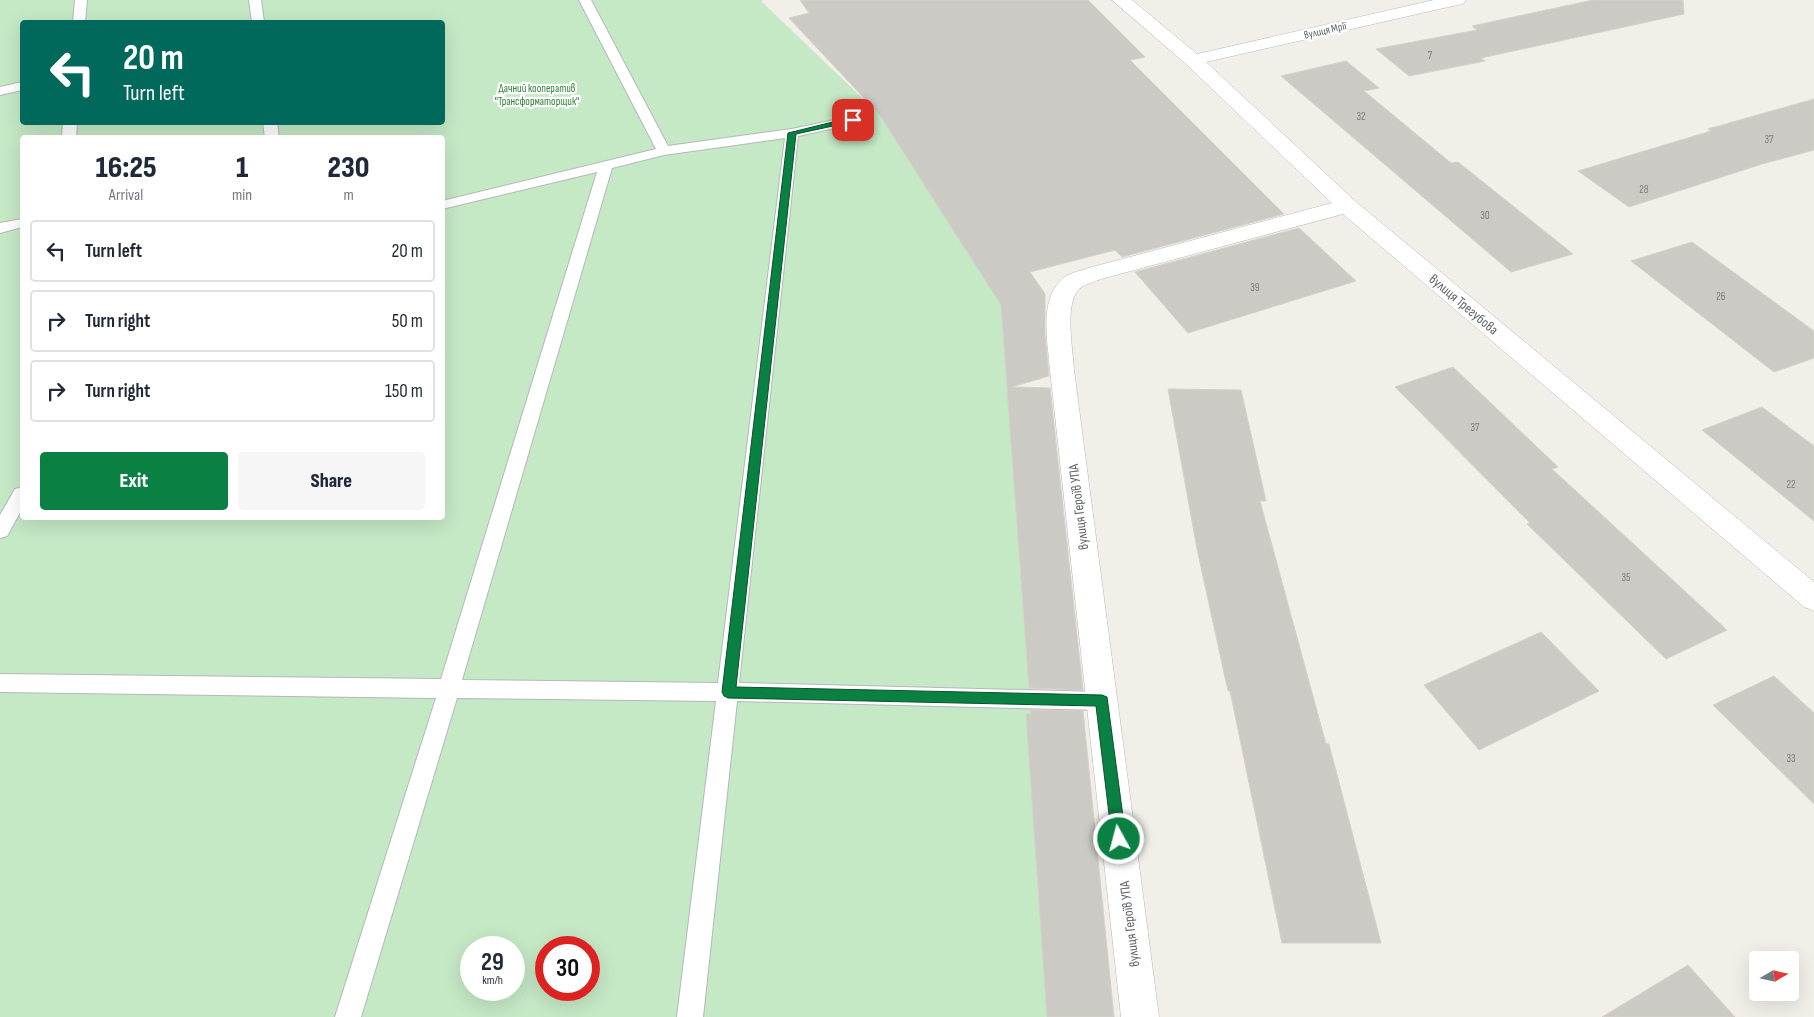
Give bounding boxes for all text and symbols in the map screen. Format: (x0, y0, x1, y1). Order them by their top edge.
street label: вулиця Мрії (1303, 19, 1348, 42)
text: 20 m (123, 37, 184, 80)
icon: left (40, 40, 105, 105)
house number: 7 (1428, 49, 1433, 62)
text: Turn left (123, 80, 185, 107)
park label: Дачний кооператив "Трансформаторщик" (495, 82, 579, 108)
pin (832, 99, 874, 141)
icon: arrive (839, 106, 867, 134)
house number: 32 (1356, 110, 1366, 123)
house number: 37 (1764, 133, 1774, 146)
text: 16:25 (95, 150, 157, 186)
text: 1 (236, 150, 248, 186)
text: 230 (328, 150, 370, 186)
house number: 28 (1639, 183, 1649, 196)
text: Arrival (109, 186, 143, 205)
text: min (232, 186, 252, 205)
text: m (343, 186, 354, 205)
house number: 30 (1480, 209, 1490, 222)
icon: left (42, 237, 70, 265)
text: Turn left (85, 240, 142, 263)
text: 20 m (391, 240, 423, 263)
street label: вулиця Трегубова (1426, 271, 1502, 338)
house number: 39 (1250, 281, 1260, 294)
house number: 26 (1716, 290, 1726, 303)
icon: right (42, 307, 70, 335)
text: Turn right (85, 310, 150, 333)
text: 50 m (392, 310, 423, 333)
icon: right (42, 377, 70, 405)
text: Turn right (85, 380, 150, 403)
text: 150 m (385, 380, 423, 403)
house number: 37 (1470, 421, 1480, 434)
button: Exit (40, 452, 228, 510)
button: Share (238, 452, 425, 510)
street label: вулиця Героїв УПА (1065, 462, 1092, 551)
house number: 22 (1786, 478, 1796, 491)
house number: 35 (1621, 571, 1631, 584)
house number: 33 (1786, 752, 1796, 765)
position arrow (1092, 812, 1144, 864)
street label: вулиця Героїв УПА (1116, 879, 1143, 968)
speed limit sign: 30 (535, 936, 600, 1001)
text: 29 (481, 947, 504, 978)
north arrow (1749, 951, 1799, 1001)
map controls (1749, 951, 1799, 1001)
text: km/h (482, 973, 503, 988)

